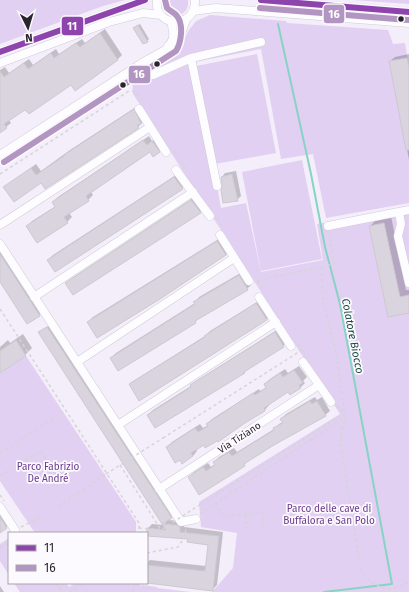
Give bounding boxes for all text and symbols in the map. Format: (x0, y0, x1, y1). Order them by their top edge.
line badge: 16 (323, 4, 345, 24)
north arrow (8, 8, 48, 48)
text: 16 (328, 8, 340, 21)
unlabelled marker (396, 14, 406, 24)
line badge: 11 (61, 16, 84, 36)
text: 11 (67, 20, 77, 33)
text: N (25, 31, 33, 44)
unlabelled marker (152, 59, 162, 69)
line badge: 16 (128, 65, 151, 84)
text: 16 (133, 68, 145, 81)
unlabelled marker (118, 80, 128, 90)
water label: Colatore Biocco (339, 297, 366, 375)
street label: Via Tiziano (216, 419, 263, 456)
park label: Parco Fabrizio De André (17, 461, 80, 485)
park label: Parco delle cave di Buffalora e San Polo (283, 503, 375, 527)
legend (8, 532, 148, 584)
text: 11 (44, 541, 54, 555)
text: 16 (44, 561, 56, 575)

